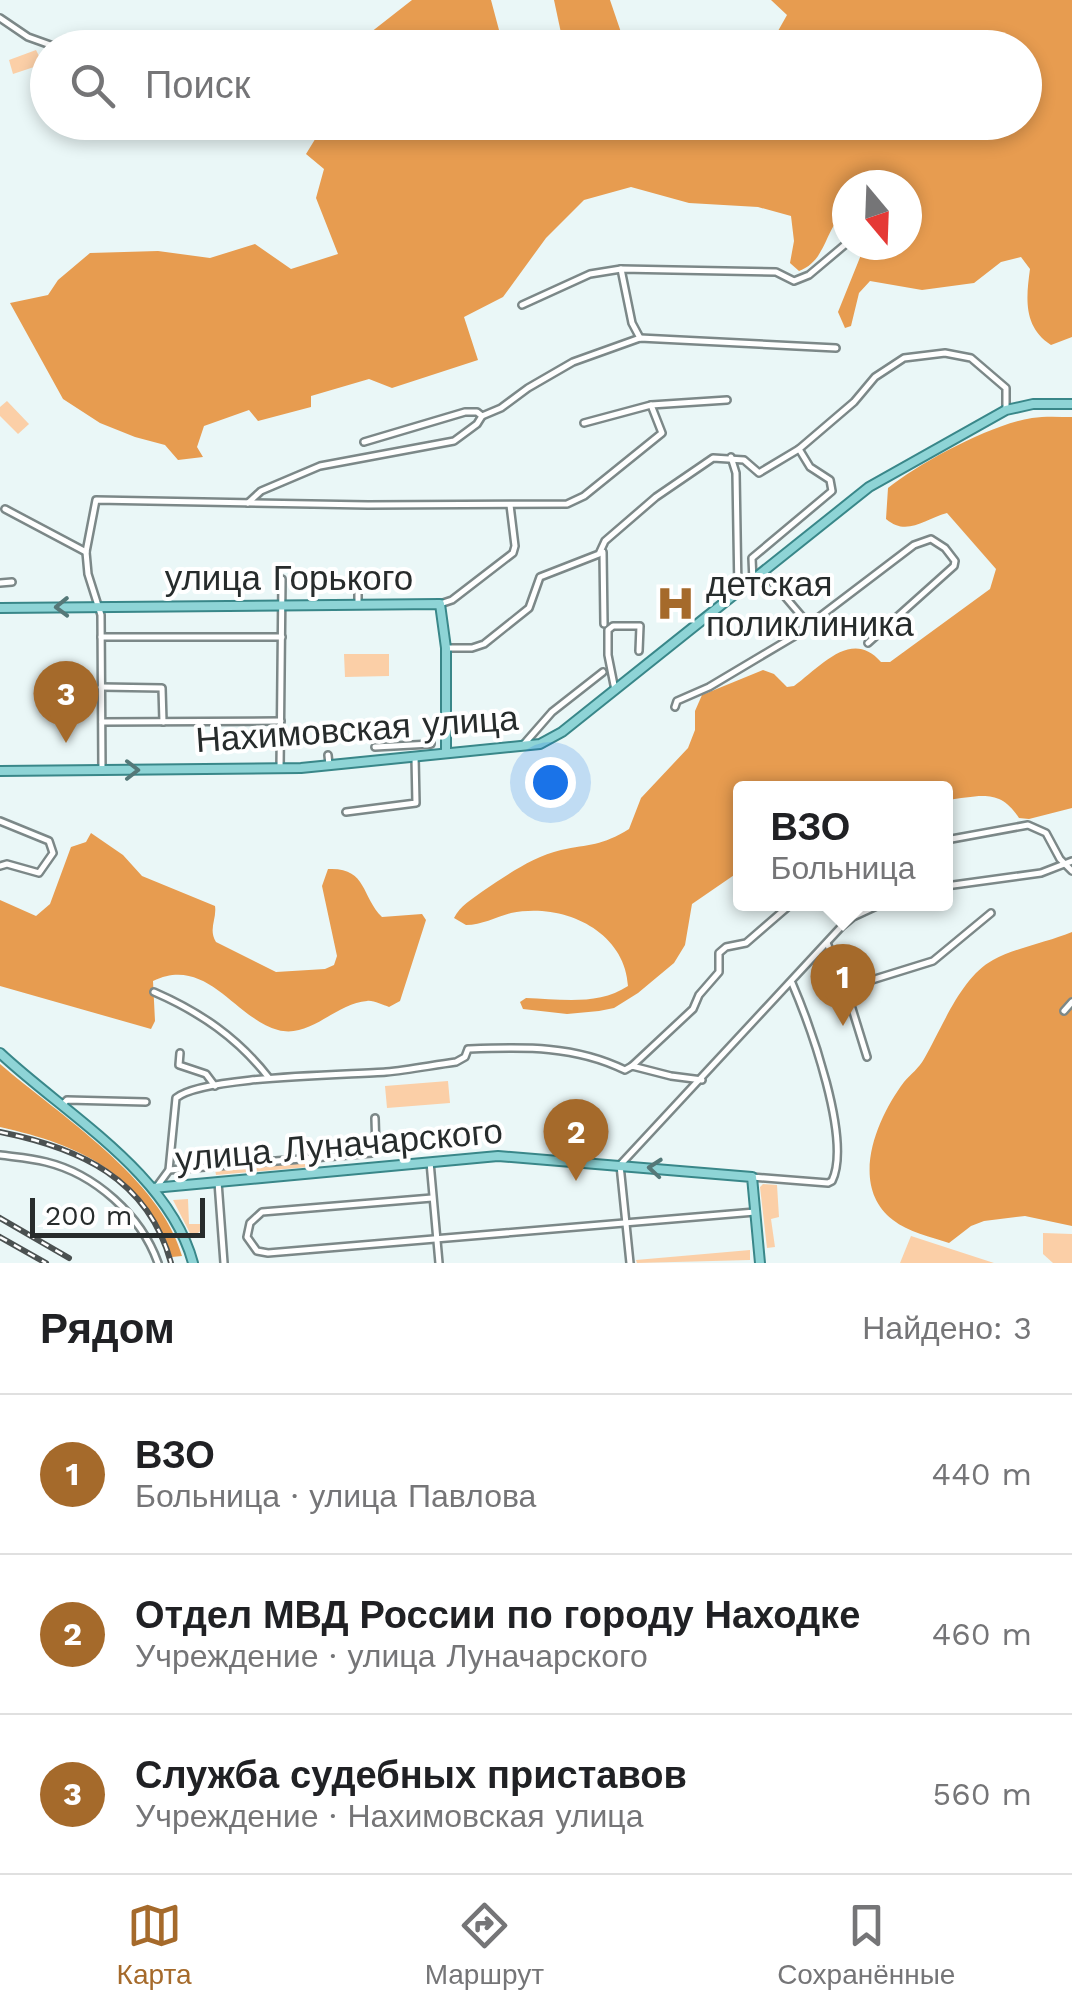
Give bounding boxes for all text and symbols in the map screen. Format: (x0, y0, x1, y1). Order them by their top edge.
search box (30, 30, 1042, 140)
icon: search (65, 58, 120, 113)
text: Поиск (145, 63, 250, 107)
north arrow (832, 170, 922, 260)
street label: улица Горького (165, 557, 413, 599)
place label: детская поликлиника (706, 563, 914, 645)
hospital icon: детская поликлиника (655, 583, 697, 625)
one-way arrow (54, 596, 70, 617)
pin: 3 (34, 660, 98, 743)
street label: Нахимовская улица (194, 697, 520, 761)
your location (525, 757, 576, 808)
one-way arrow (126, 759, 141, 781)
popup (733, 781, 953, 911)
text: ВЗО (770, 805, 850, 849)
text: Больница (770, 849, 916, 887)
pin: 1 (810, 944, 876, 1026)
pin: 2 (544, 1098, 608, 1181)
street label: улица Луначарского (174, 1110, 504, 1180)
one-way arrow (646, 1158, 662, 1180)
scale bar (30, 1193, 205, 1238)
text: 200 m (45, 1199, 132, 1232)
text: Рядом (40, 1304, 175, 1353)
text: Найдено: 3 (862, 1309, 1032, 1347)
text: ВЗО (135, 1433, 215, 1477)
text: 1 (66, 1455, 79, 1493)
text: 440 m (932, 1455, 1032, 1493)
text: Больница · улица Павлова (135, 1477, 536, 1515)
text: Отдел МВД России по городу Находке (135, 1593, 860, 1637)
text: 2 (63, 1615, 82, 1653)
text: 460 m (932, 1615, 1032, 1653)
text: Учреждение · улица Луначарского (135, 1637, 648, 1675)
text: Служба судебных приставов (135, 1753, 687, 1797)
text: 3 (63, 1775, 82, 1813)
text: 560 m (933, 1775, 1032, 1813)
text: Учреждение · Нахимовская улица (135, 1797, 643, 1835)
tab: Карта (117, 1898, 192, 1991)
tab: Маршрут (425, 1898, 544, 1991)
tab: Сохранённые (777, 1898, 955, 1991)

